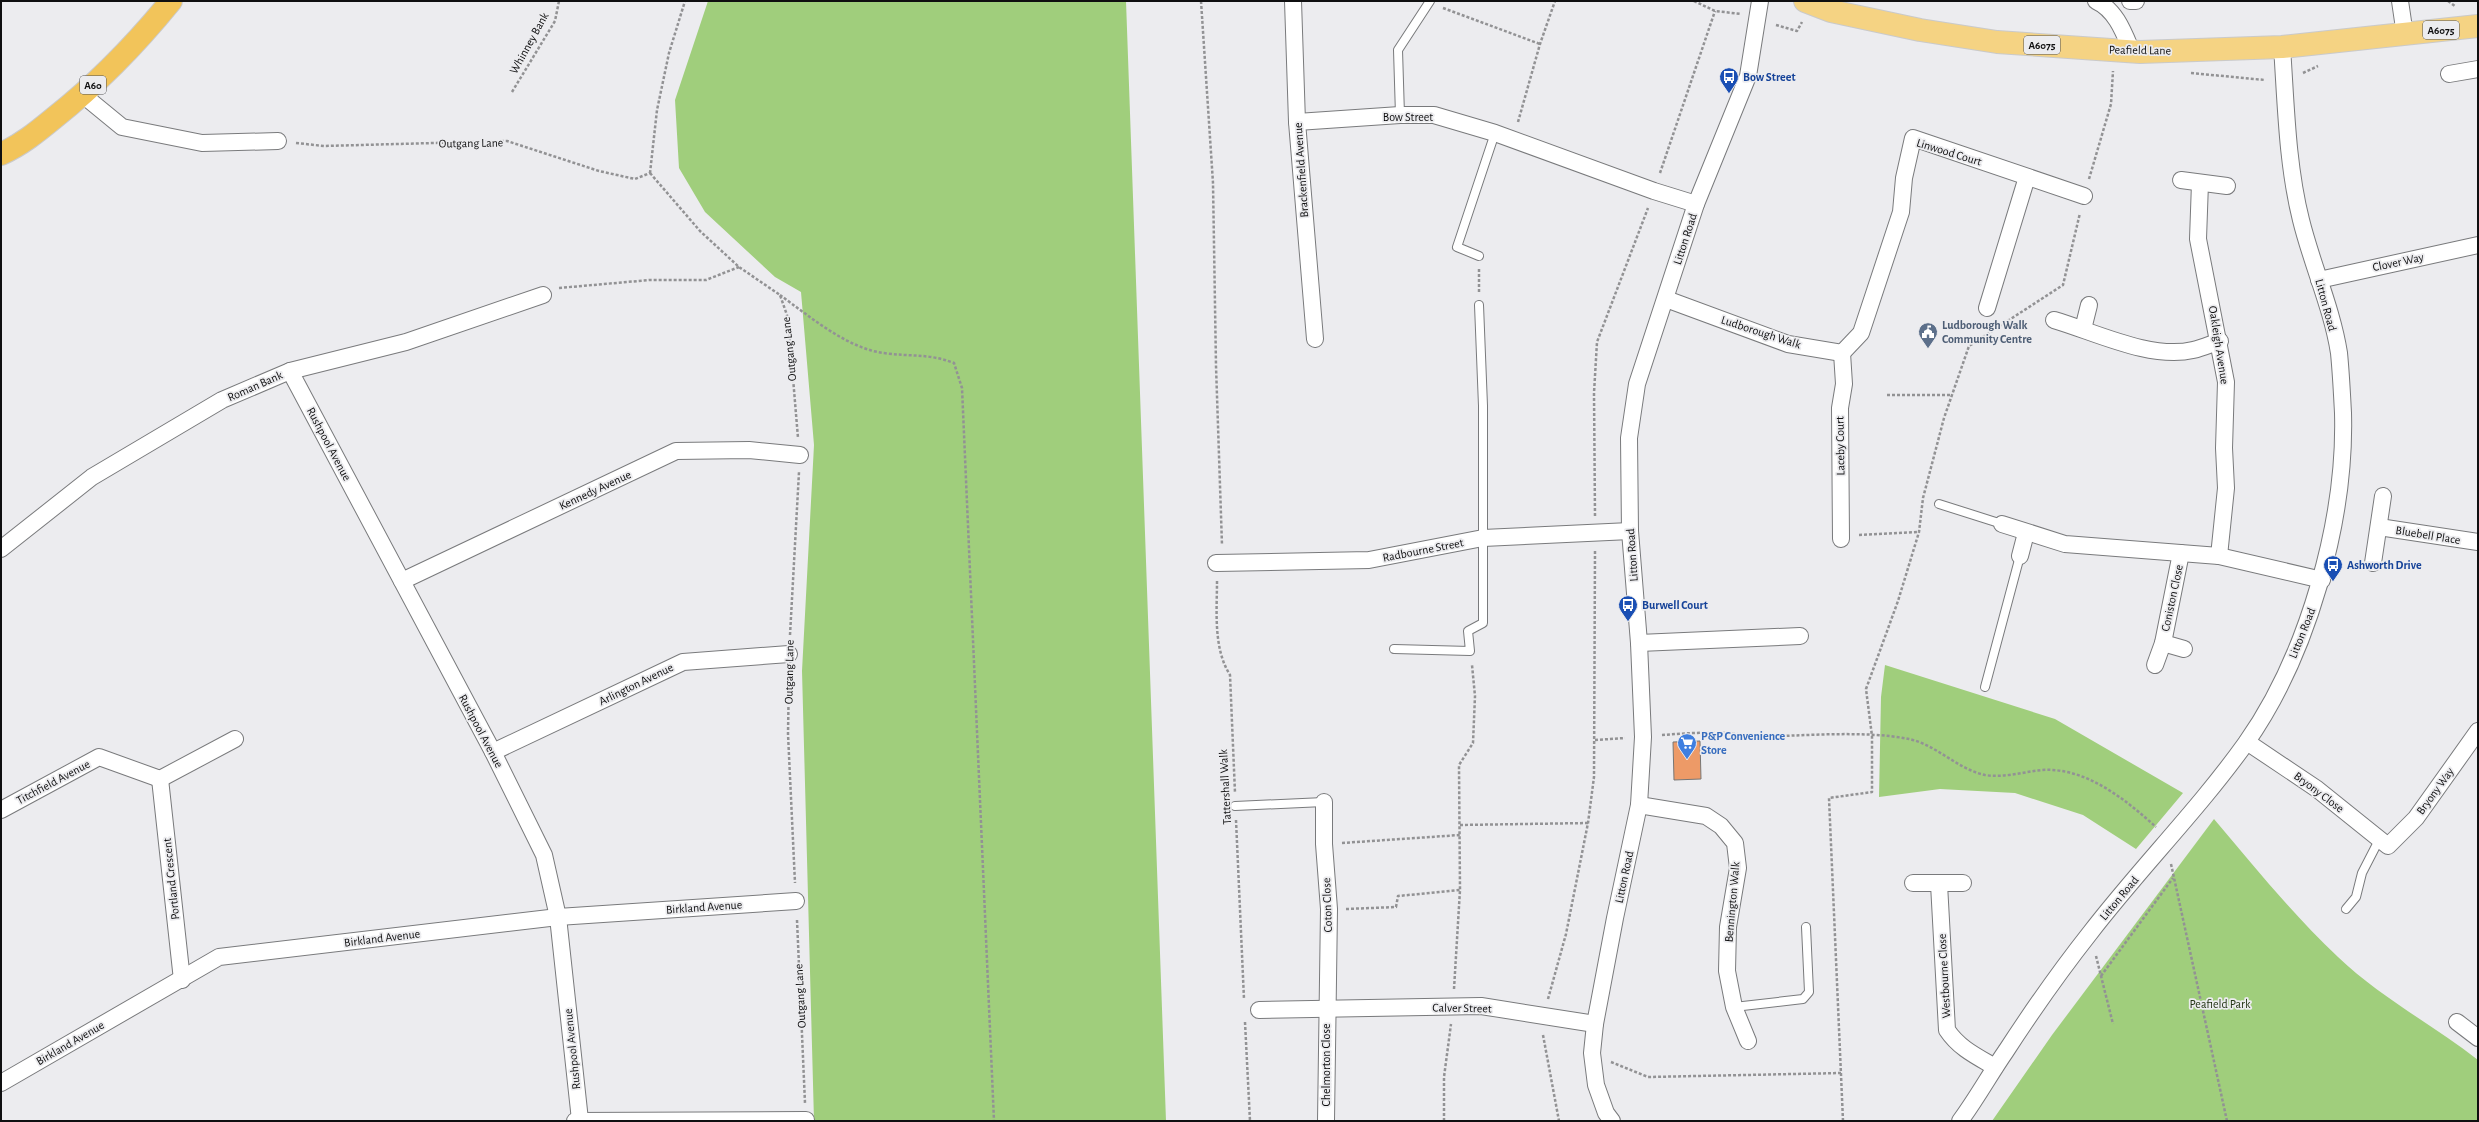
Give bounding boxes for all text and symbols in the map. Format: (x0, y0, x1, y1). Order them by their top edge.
street label: Whinney Bank (507, 10, 552, 76)
road number: A6075 (2423, 21, 2459, 39)
road number: A6075 (2024, 36, 2060, 54)
street label: Peafield Lane (2109, 43, 2171, 57)
bus stop icon: Bow Street (1718, 66, 1740, 94)
place label: Bow Street (1743, 71, 1795, 83)
road number: A60 (80, 76, 106, 94)
street label: Bow Street (1383, 111, 1433, 123)
street label: Brackenfield Avenue (1292, 122, 1310, 218)
street label: Outgang Lane (439, 136, 503, 150)
street label: Linwood Court (1915, 136, 1983, 168)
street label: Litton Road (1671, 212, 1699, 266)
street label: Clover Way (2371, 251, 2425, 274)
street label: Litton Road (2313, 278, 2339, 332)
street label: Oakleigh Avenue (2207, 305, 2231, 385)
street label: Ludborough Walk (1720, 313, 1803, 351)
street label: Outgang Lane (780, 316, 798, 382)
place label: Ludborough Walk Community Centre (1942, 319, 2032, 346)
public building icon: Ludborough Walk Community Centre (1917, 321, 1939, 349)
street label: Roman Bank (226, 368, 285, 403)
street label: Rushpool Avenue (305, 405, 353, 483)
street label: Laceby Court (1833, 416, 1848, 476)
street label: Kennedy Avenue (557, 468, 633, 513)
street label: Bluebell Place (2395, 524, 2461, 546)
street label: Litton Road (1624, 528, 1640, 582)
street label: Radbourne Street (1382, 536, 1465, 564)
bus stop icon: Ashworth Drive (2322, 554, 2344, 582)
place label: Ashworth Drive (2347, 559, 2422, 571)
street label: Coniston Close (2159, 564, 2185, 632)
bus stop icon: Burwell Court (1617, 594, 1639, 622)
place label: Burwell Court (1642, 599, 1708, 611)
street label: Litton Road (2286, 606, 2318, 660)
street label: Outgang Lane (782, 640, 796, 704)
street label: Arlington Avenue (597, 661, 675, 707)
street label: Rushpool Avenue (457, 692, 505, 770)
place label: P&P Convenience Store (1701, 730, 1786, 756)
supermarket icon: P&P Convenience Store (1676, 732, 1698, 760)
street label: Tattershall Walk (1217, 748, 1233, 825)
street label: Titchfield Avenue (14, 758, 92, 806)
street label: Bryony Way (2414, 765, 2457, 817)
street label: Bryony Close (2291, 769, 2346, 815)
street label: Portland Crescent (161, 837, 181, 920)
street label: Litton Road (1613, 850, 1635, 904)
street label: Bennington Walk (1723, 861, 1742, 943)
street label: Litton Road (2097, 874, 2141, 922)
street label: Coton Close (1320, 878, 1334, 932)
street label: Birkland Avenue (665, 898, 743, 916)
street label: Birkland Avenue (343, 927, 421, 949)
street label: Westbourne Close (1936, 933, 1952, 1019)
street label: Outgang Lane (792, 963, 808, 1029)
park label: Peafield Park (2190, 998, 2251, 1010)
street label: Calver Street (1432, 1001, 1492, 1015)
street label: Rushpool Avenue (562, 1008, 582, 1090)
street label: Birkland Avenue (34, 1019, 106, 1067)
street label: Chelmorton Close (1320, 1024, 1332, 1106)

